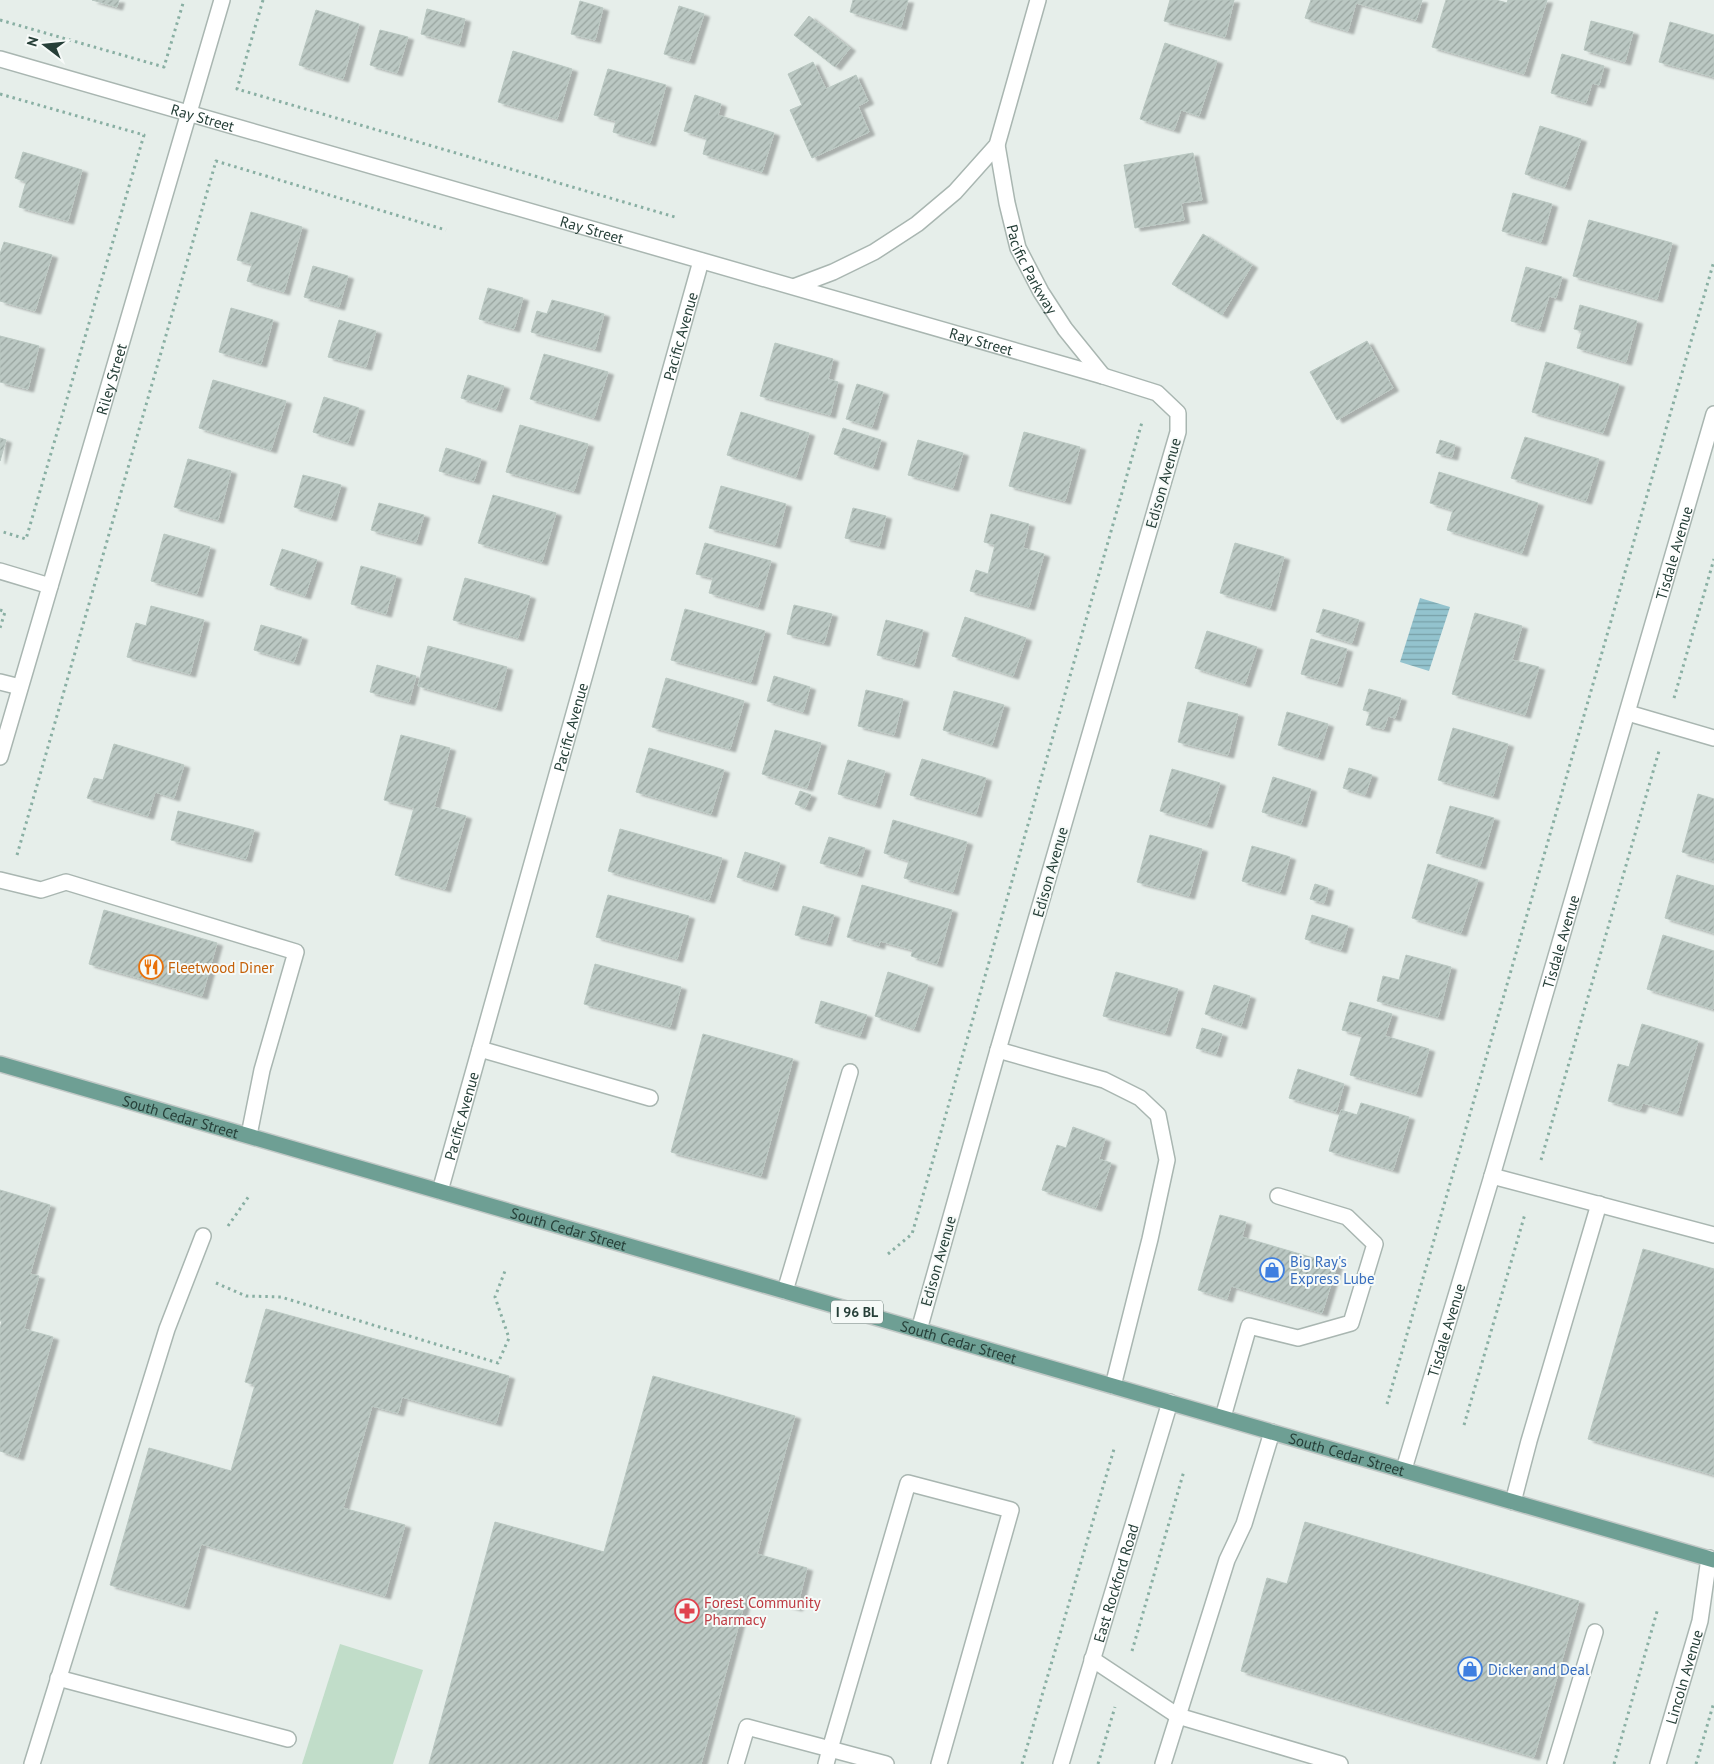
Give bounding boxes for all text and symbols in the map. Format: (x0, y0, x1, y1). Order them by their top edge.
north arrow (20, 20, 70, 70)
text: N (23, 35, 42, 48)
street label: Ray Street (169, 99, 237, 135)
street label: Ray Street (558, 211, 626, 247)
street label: Pacific Parkway (1003, 222, 1062, 317)
street label: Pacific Avenue (658, 290, 701, 382)
street label: Ray Street (947, 323, 1015, 359)
street label: Riley Street (91, 341, 130, 417)
street label: Edison Avenue (1141, 436, 1185, 530)
street label: Tisdale Avenue (1651, 504, 1696, 602)
street label: Pacific Avenue (549, 681, 592, 773)
street label: Edison Avenue (1028, 825, 1072, 919)
street label: Tisdale Avenue (1538, 893, 1583, 991)
restaurant icon: Fleetwood Diner (138, 954, 164, 980)
place label: Fleetwood Diner (168, 958, 274, 977)
street label: Pacific Avenue (440, 1069, 483, 1162)
street label: South Cedar Street (120, 1090, 241, 1142)
street label: South Cedar Street (508, 1203, 629, 1254)
street label: Edison Avenue (916, 1214, 960, 1308)
place label: Big Ray's Express Lube (1290, 1252, 1375, 1288)
shop icon: Big Ray's Express Lube (1259, 1257, 1285, 1283)
street label: Tisdale Avenue (1423, 1281, 1469, 1379)
road number: I 96 BL (831, 1300, 883, 1324)
street label: South Cedar Street (898, 1316, 1019, 1367)
street label: South Cedar Street (1286, 1428, 1407, 1480)
street label: East Rockford Road (1089, 1521, 1142, 1645)
place label: Forest Community Pharmacy (704, 1593, 821, 1629)
pharmacy icon: Forest Community Pharmacy (674, 1598, 700, 1624)
street label: Lincoln Avenue (1661, 1627, 1707, 1726)
shop icon: Dicker and Deal (1457, 1656, 1483, 1682)
place label: Dicker and Deal (1488, 1660, 1590, 1679)

